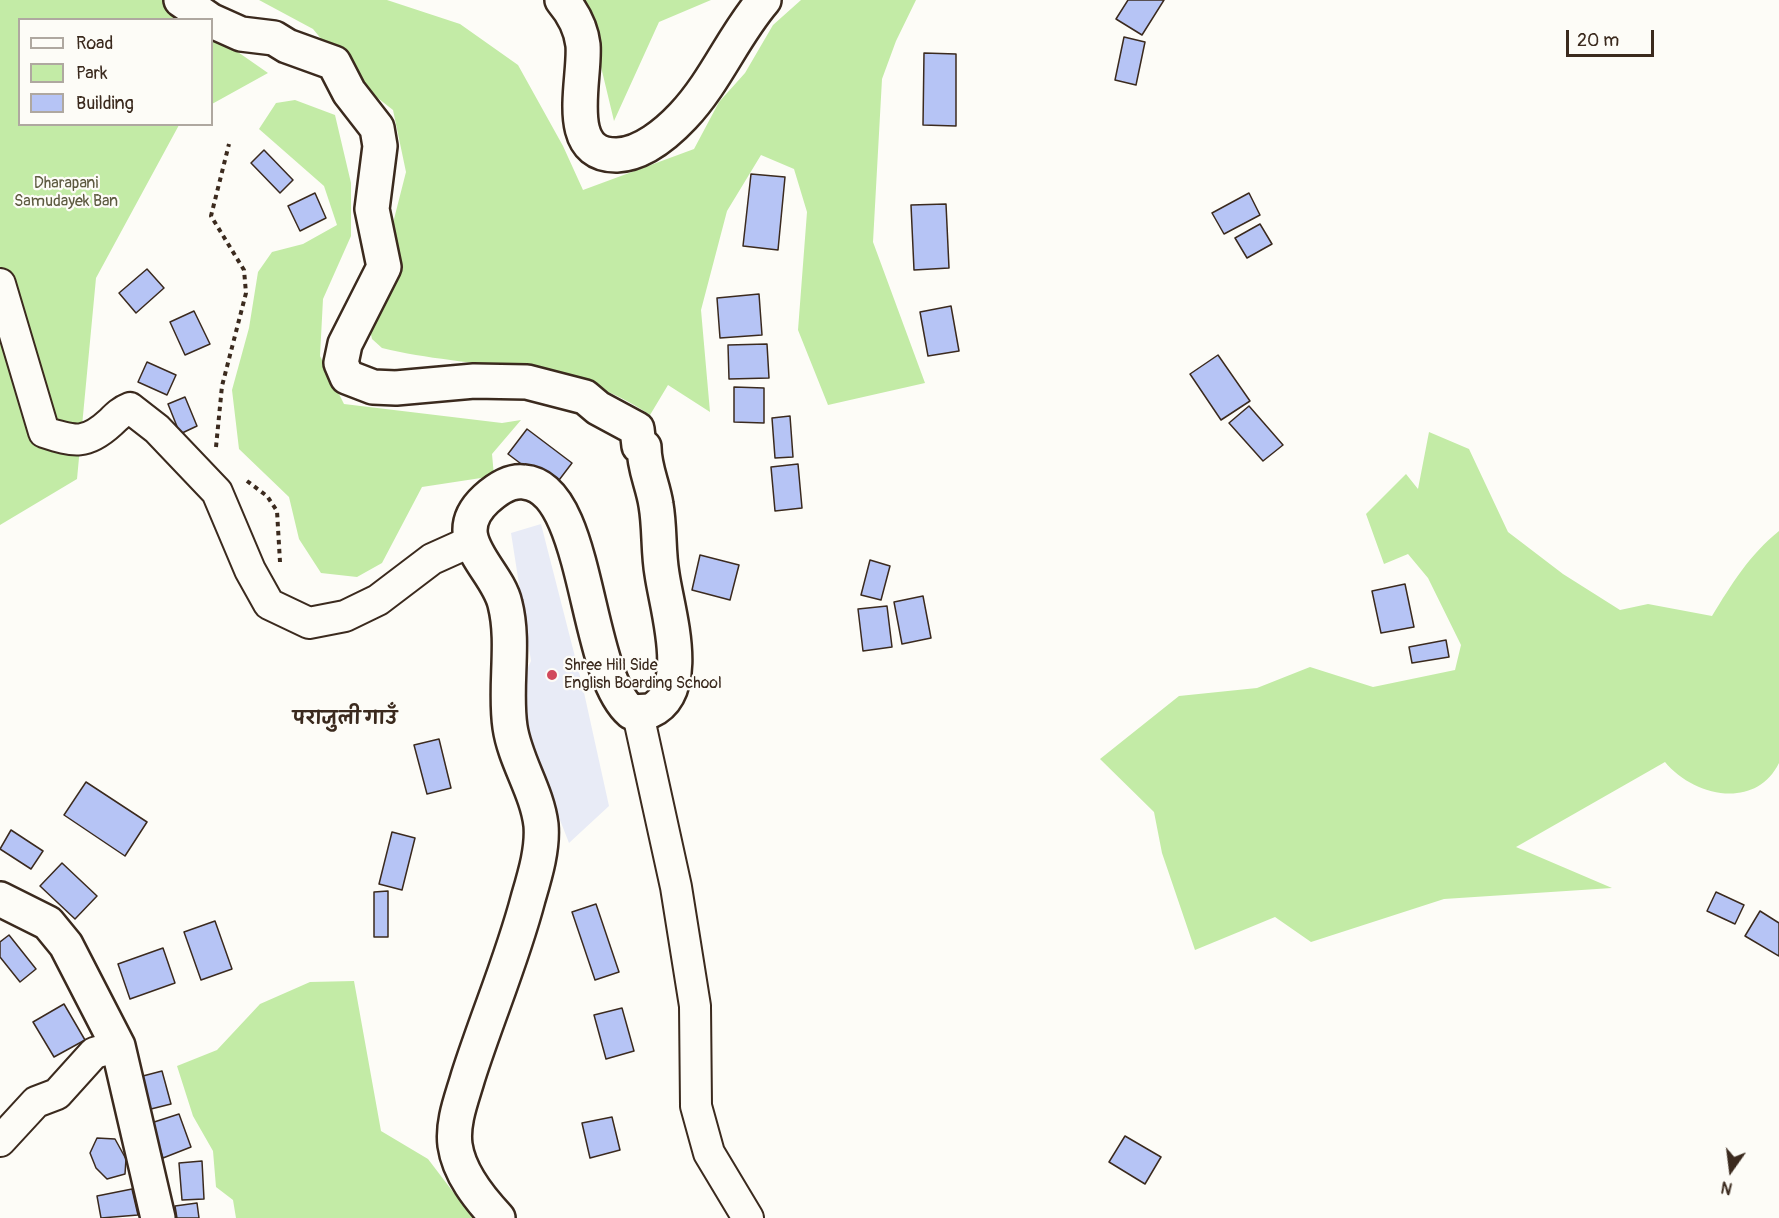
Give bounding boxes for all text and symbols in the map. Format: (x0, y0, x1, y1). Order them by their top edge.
legend (18, 18, 213, 126)
scale bar (1569, 18, 1658, 56)
text: 20 m (1577, 29, 1619, 52)
text: Road (76, 32, 113, 55)
text: Park (76, 62, 108, 85)
text: Building (76, 92, 134, 115)
park label: Dharapani Samudayek Ban (14, 174, 118, 212)
place label: Shree Hill Side English Boarding School (564, 656, 722, 694)
marker: Shree Hill Side English Boarding School (545, 668, 559, 682)
district label: पराजुली गाउँ (293, 708, 397, 730)
north arrow (1701, 1140, 1761, 1200)
text: N (1719, 1176, 1734, 1198)

